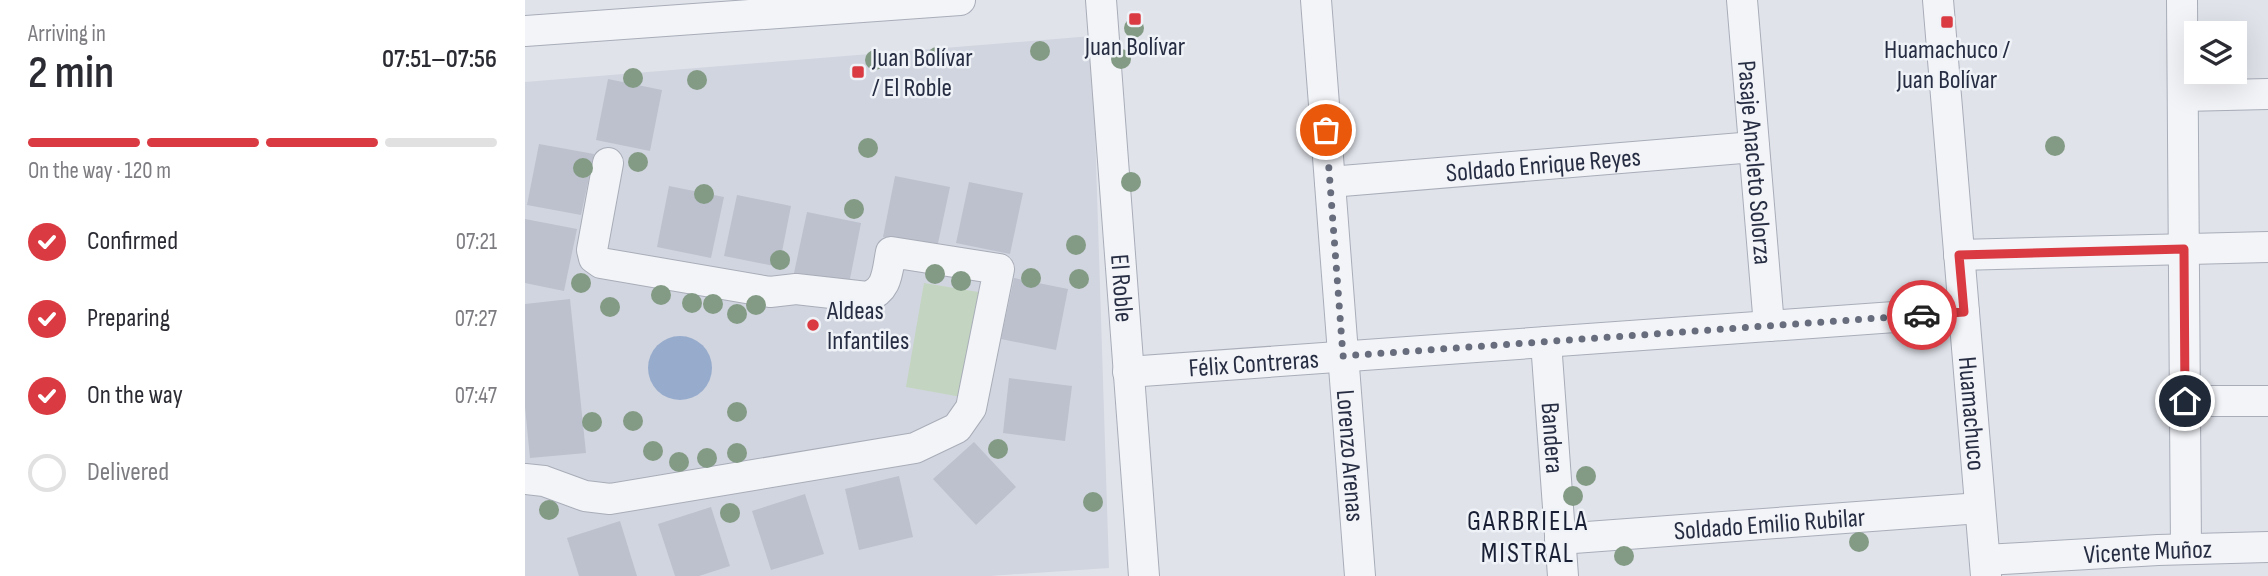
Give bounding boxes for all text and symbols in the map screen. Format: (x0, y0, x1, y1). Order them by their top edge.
marker: Juan Bolívar (1127, 11, 1143, 27)
marker: Huamachuco / Juan Bolívar (1939, 14, 1955, 30)
text: Arriving in (28, 20, 106, 48)
map controls (2184, 21, 2247, 84)
button: layers (2184, 21, 2247, 84)
place label: Juan Bolívar (1084, 32, 1186, 63)
place label: Huamachuco / Juan Bolívar (1884, 35, 2010, 96)
place label: Juan Bolívar / El Roble (871, 43, 973, 104)
text: 07:51–07:56 (382, 44, 497, 75)
text: 2 min (28, 46, 114, 101)
street label: Pasaje Anacleto Solorza (1730, 59, 1778, 266)
marker: Juan Bolívar / El Roble (850, 64, 866, 80)
pin (1296, 100, 1356, 160)
icon: bag (1307, 111, 1345, 149)
street label: Soldado Enrique Reyes (1445, 142, 1642, 189)
text: On the way · 120 m (28, 157, 171, 185)
icon: check (28, 223, 66, 261)
text: Confirmed (87, 226, 178, 257)
text: 07:21 (456, 228, 497, 256)
street label: El Roble (1103, 253, 1139, 324)
courier (1887, 280, 1957, 350)
place label: Aldeas Infantiles (826, 296, 909, 357)
icon: car (1903, 296, 1941, 334)
icon: check (28, 300, 66, 338)
text: Preparing (87, 303, 170, 334)
text: 07:27 (455, 305, 497, 333)
marker: Aldeas Infantiles (805, 317, 821, 333)
street label: Félix Contreras (1188, 344, 1320, 385)
street label: Huamachuco (1951, 355, 1991, 472)
pin (2155, 371, 2215, 431)
icon: check (28, 377, 66, 415)
text: On the way (87, 380, 183, 411)
text: 07:47 (455, 382, 497, 410)
icon: home (2166, 382, 2204, 420)
street label: Lorenzo Arenas (1329, 389, 1370, 523)
street label: Bandera (1533, 401, 1569, 474)
text: Delivered (87, 457, 169, 488)
street label: Soldado Emilio Rubilar (1673, 502, 1867, 548)
district label: GARBRIELA MISTRAL (1467, 505, 1589, 570)
street label: Vicente Muñoz (2083, 535, 2212, 571)

